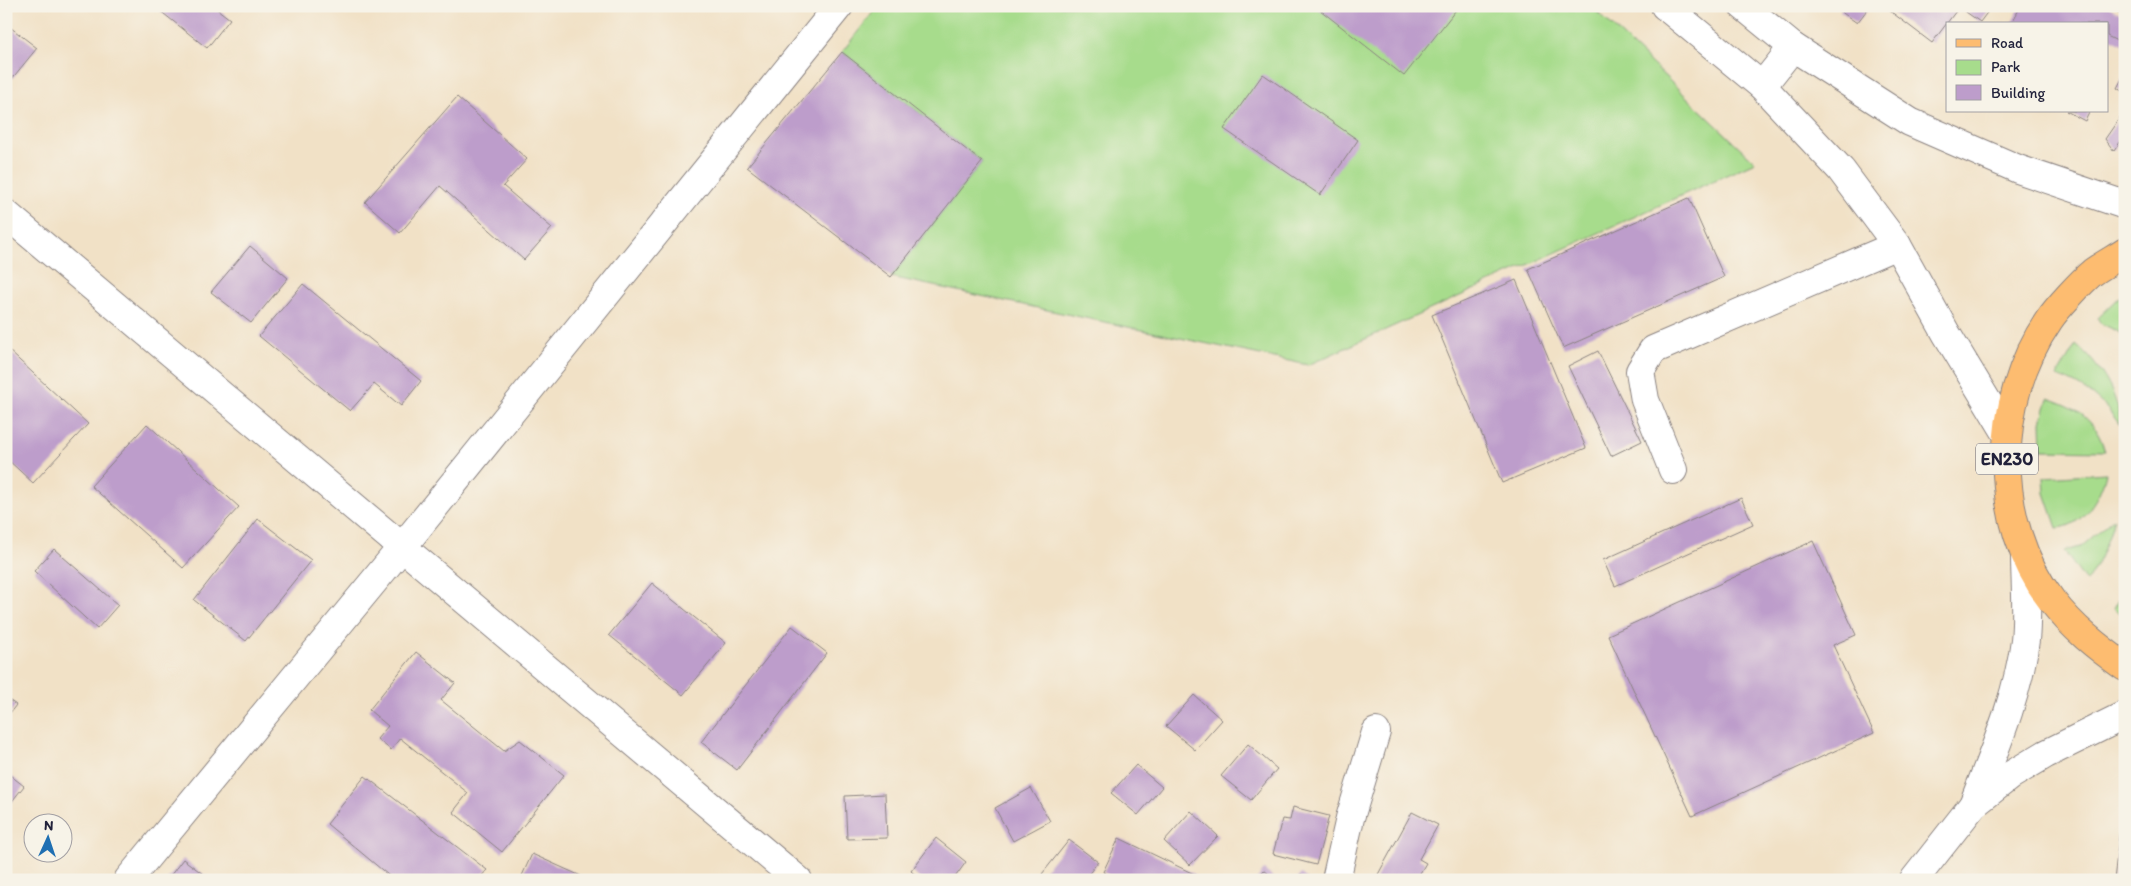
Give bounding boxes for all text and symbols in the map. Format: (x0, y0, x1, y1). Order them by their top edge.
legend (1946, 22, 2108, 112)
text: Road (1991, 34, 2024, 52)
text: Park (1991, 58, 2021, 76)
text: Building (1991, 84, 2045, 102)
road number: EN230 (1976, 444, 2038, 474)
north arrow (22, 814, 72, 864)
text: N (43, 817, 54, 834)

